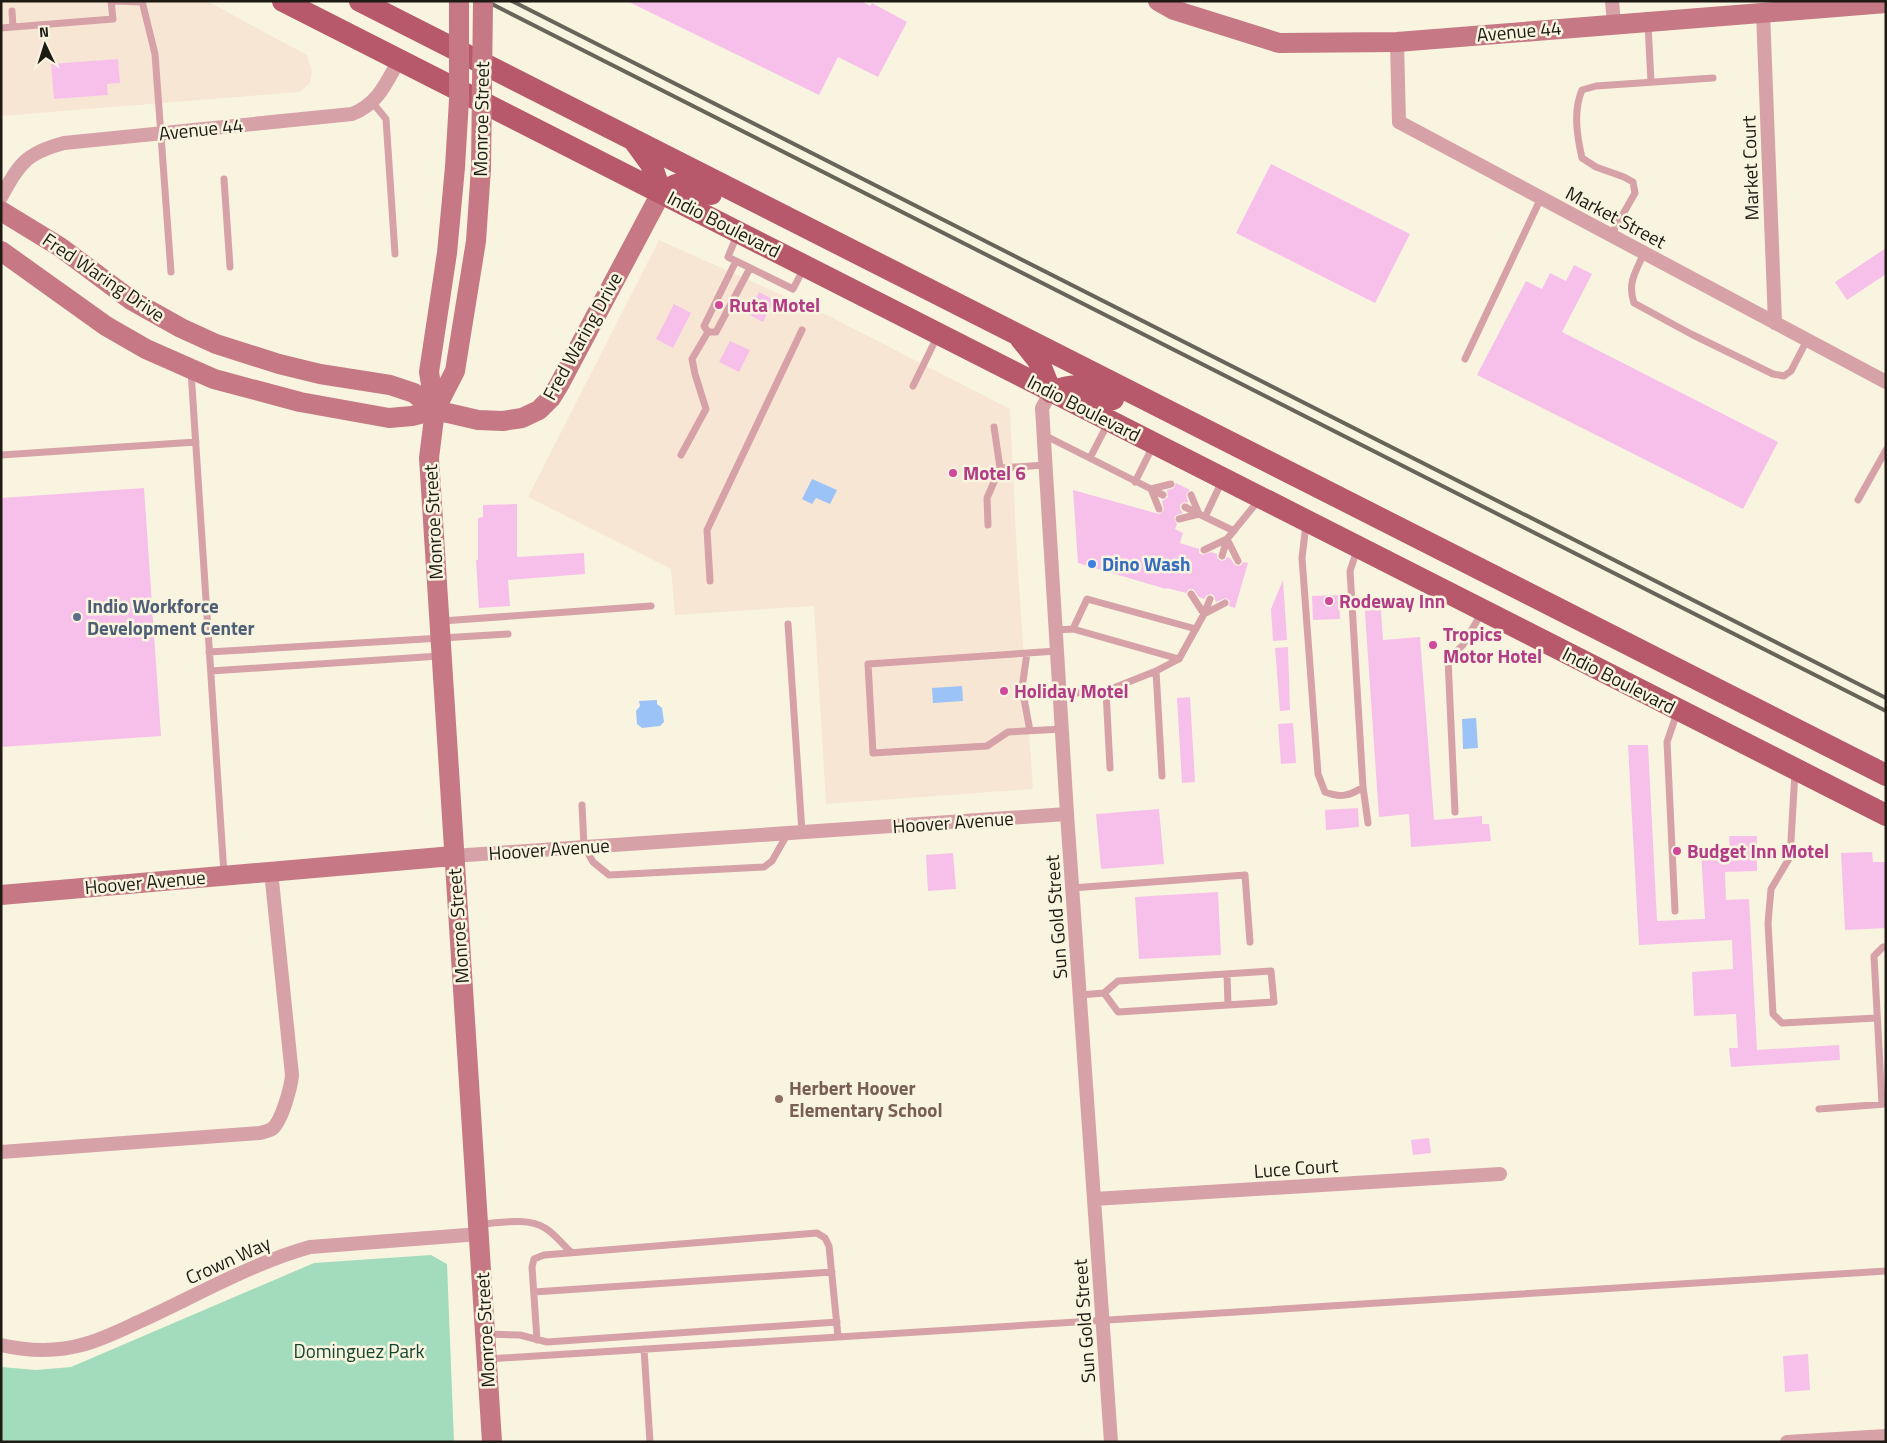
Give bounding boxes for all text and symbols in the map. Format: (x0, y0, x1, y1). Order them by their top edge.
street label: Avenue 44 (1475, 12, 1563, 49)
north arrow (20, 20, 70, 70)
text: N (38, 21, 50, 42)
street label: Monroe Street (465, 61, 496, 177)
street label: Avenue 44 (157, 110, 245, 147)
street label: Market Court (1733, 115, 1766, 221)
street label: Market Street (1561, 178, 1672, 255)
street label: Indio Boulevard (662, 183, 786, 265)
street label: Fred Waring Drive (37, 225, 171, 328)
street label: Fred Waring Drive (534, 266, 629, 405)
place label: Ruta Motel (729, 290, 820, 319)
marker: Ruta Motel (713, 299, 725, 311)
street label: Indio Boulevard (1022, 367, 1146, 449)
place label: Motel 6 (963, 458, 1026, 487)
street label: Monroe Street (415, 463, 450, 580)
marker: Motel 6 (947, 467, 959, 479)
place label: Dino Wash (1102, 549, 1190, 578)
marker: Dino Wash (1086, 558, 1098, 570)
place label: Rodeway Inn (1339, 586, 1445, 615)
place label: Indio Workforce Development Center (87, 591, 255, 642)
marker: Rodeway Inn (1323, 595, 1335, 607)
marker: Indio Workforce Development Center (71, 611, 83, 623)
place label: Tropics Motor Hotel (1443, 619, 1542, 670)
marker: Tropics Motor Hotel (1427, 639, 1439, 651)
street label: Indio Boulevard (1557, 639, 1681, 721)
place label: Holiday Motel (1014, 676, 1129, 705)
marker: Holiday Motel (998, 685, 1010, 697)
street label: Hoover Avenue (891, 803, 1015, 840)
street label: Hoover Avenue (487, 830, 611, 867)
place label: Budget Inn Motel (1687, 836, 1829, 865)
marker: Budget Inn Motel (1671, 845, 1683, 857)
street label: Sun Gold Street (1037, 854, 1074, 980)
street label: Hoover Avenue (83, 862, 207, 901)
street label: Monroe Street (439, 867, 476, 985)
place label: Herbert Hoover Elementary School (789, 1073, 943, 1124)
marker: Herbert Hoover Elementary School (773, 1093, 785, 1105)
street label: Luce Court (1253, 1150, 1339, 1185)
street label: Crown Way (181, 1228, 275, 1291)
street label: Sun Gold Street (1065, 1258, 1102, 1384)
street label: Monroe Street (467, 1271, 502, 1388)
park label: Dominguez Park (293, 1336, 425, 1365)

